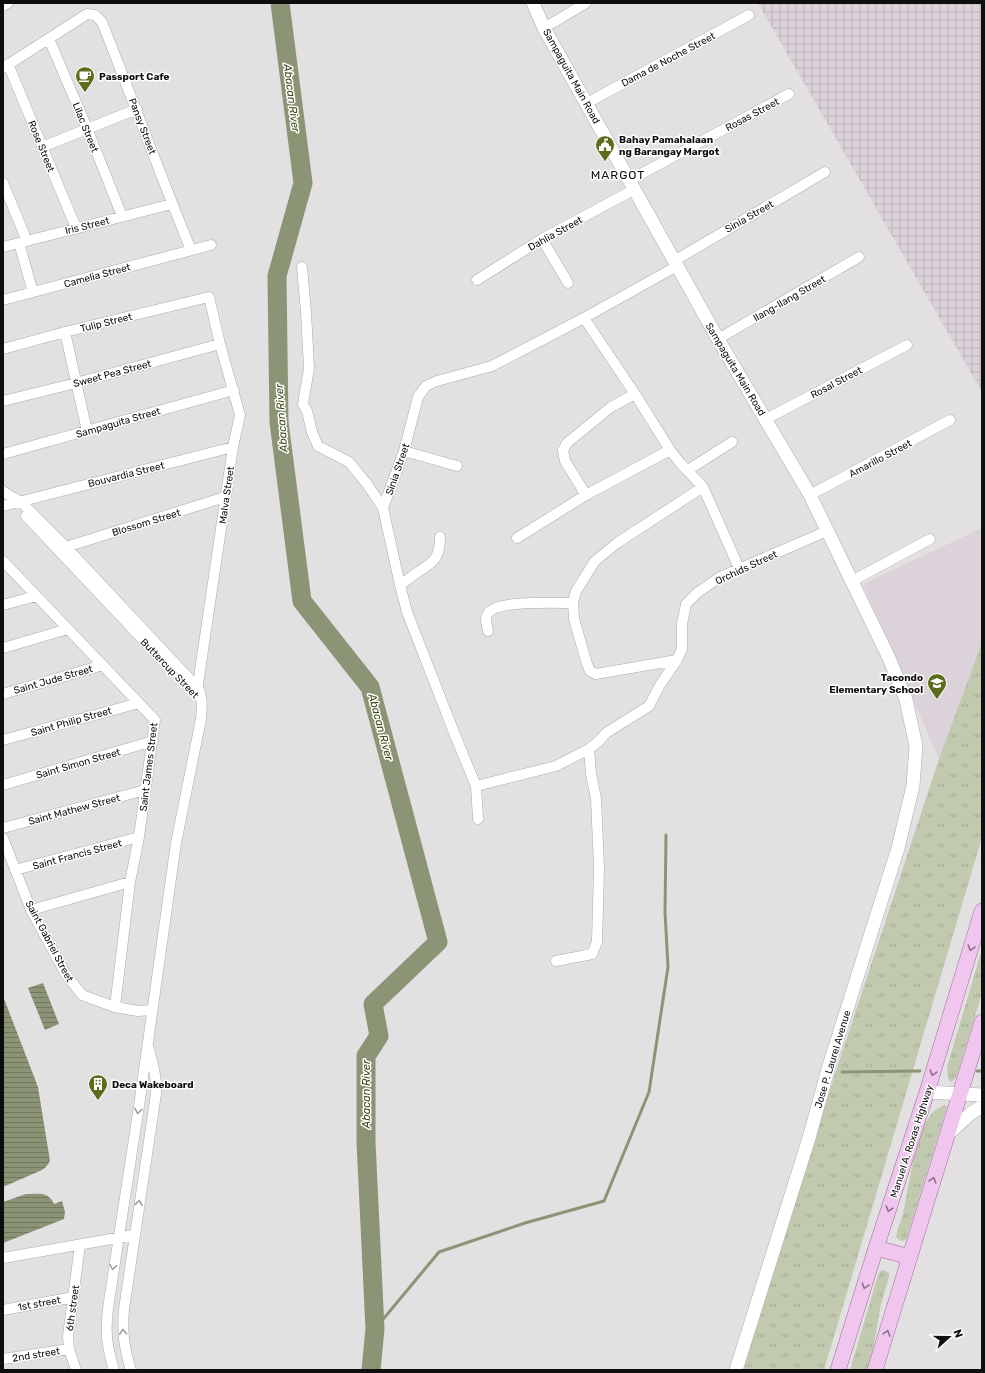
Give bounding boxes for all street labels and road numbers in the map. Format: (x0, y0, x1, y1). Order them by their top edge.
street label: Sampaguita Main Road (540, 27, 602, 126)
street label: Dama de Noche Street (620, 30, 718, 90)
street label: Pansy Street (126, 96, 158, 156)
street label: Rosas Street (723, 96, 782, 134)
street label: Lilac Street (70, 101, 101, 154)
street label: Rose Street (25, 119, 57, 174)
street label: Sinia Street (723, 198, 776, 236)
street label: Dahlia Street (526, 214, 585, 254)
street label: Iris Street (64, 215, 111, 237)
street label: Camelia Street (63, 261, 132, 291)
street label: Ilang-Ilang Street (751, 273, 828, 324)
street label: Tulip Street (79, 311, 134, 335)
street label: Sampaguita Main Road (703, 321, 768, 418)
street label: Sweet Pea Street (72, 358, 153, 390)
street label: Rosal Street (809, 364, 864, 401)
street label: Sampaguita Street (75, 405, 162, 441)
street label: Amarillo Street (847, 437, 914, 480)
street label: Sinia Street (383, 442, 412, 497)
street label: Bouvardia Street (87, 460, 166, 490)
street label: Malva Street (217, 465, 237, 525)
street label: Blossom Street (111, 507, 182, 539)
street label: Orchids Street (714, 548, 779, 587)
street label: Buttercup Street (138, 636, 201, 701)
street label: Saint Jude Street (12, 663, 94, 697)
street label: Saint Philip Street (29, 705, 113, 739)
street label: Saint James Street (138, 722, 160, 812)
street label: Saint Simon Street (35, 746, 122, 782)
street label: Saint Mathew Street (27, 792, 122, 828)
street label: Saint Francis Street (31, 837, 123, 873)
street label: Saint Gabriel Street (23, 899, 76, 984)
street label: Jose P. Laurel Avenue (812, 1008, 854, 1110)
street label: Manuel A. Roxas Highway (888, 1083, 936, 1199)
street label: 6th street (64, 1284, 82, 1332)
street label: 1st street (17, 1294, 62, 1314)
street label: 2nd street (11, 1345, 61, 1365)

